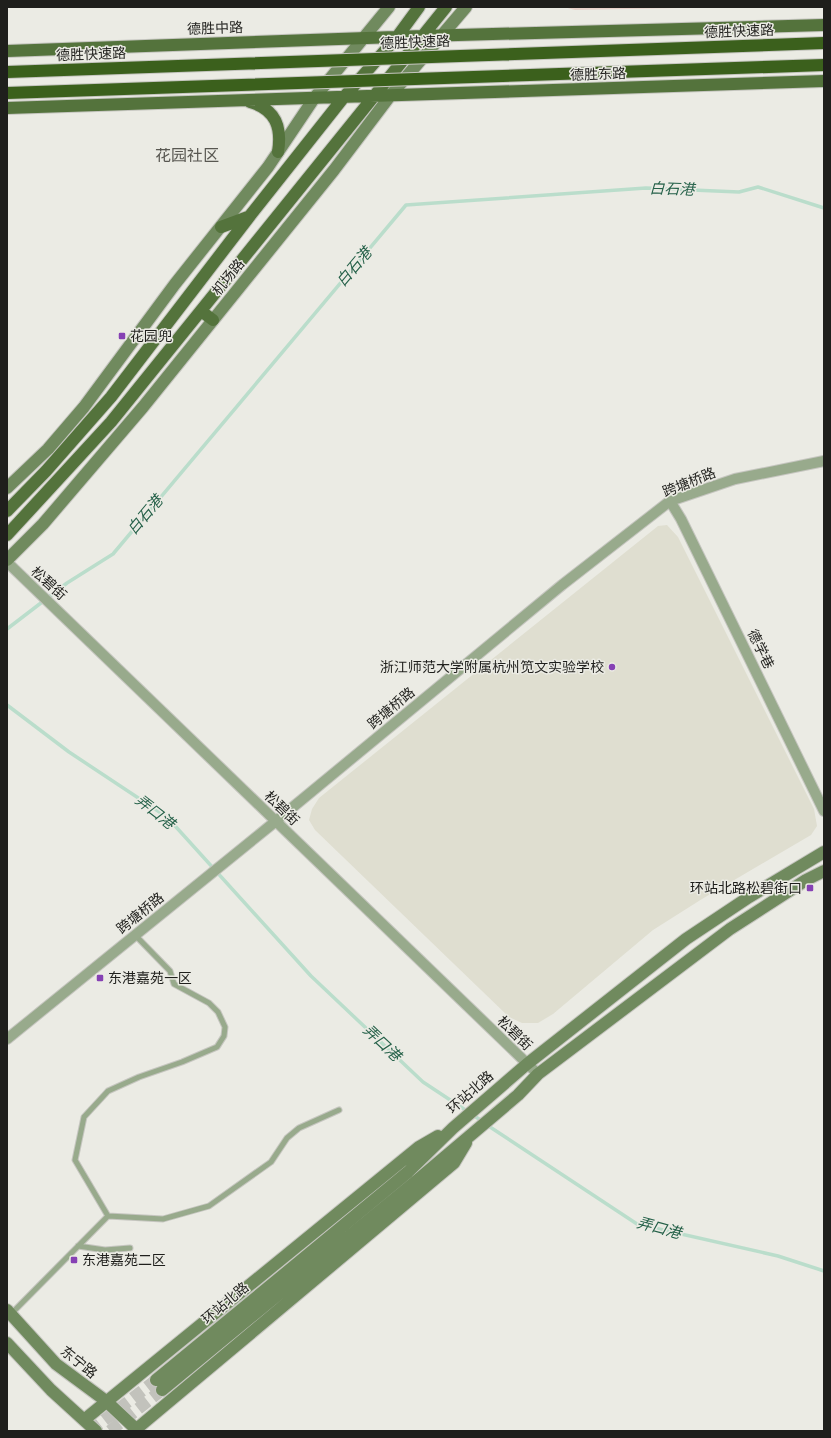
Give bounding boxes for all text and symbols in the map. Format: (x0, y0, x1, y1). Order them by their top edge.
street label: 德胜中路 (187, 18, 243, 38)
street label: 德胜快速路 (704, 21, 774, 41)
street label: 德胜快速路 (380, 32, 450, 52)
street label: 德胜快速路 (56, 44, 126, 64)
street label: 德胜东路 (570, 64, 626, 84)
district label: 花园社区 (155, 145, 219, 165)
water label: 白石港 (649, 178, 697, 199)
water label: 白石港 (332, 242, 377, 290)
street label: 机场路 (208, 255, 248, 299)
place label: 花园兜 (130, 327, 172, 345)
marker: 花园兜 (117, 331, 127, 341)
street label: 跨塘桥路 (660, 463, 718, 501)
water label: 白石港 (123, 490, 168, 538)
street label: 松碧街 (27, 562, 71, 604)
street label: 德学巷 (744, 626, 778, 672)
place label: 浙江师范大学附属杭州笕文实验学校 (380, 658, 604, 676)
marker: 浙江师范大学附属杭州笕文实验学校 (607, 662, 617, 672)
street label: 跨塘桥路 (364, 683, 418, 733)
street label: 松碧街 (261, 787, 303, 829)
water label: 弄口港 (132, 790, 180, 834)
place label: 环站北路松碧街口 (690, 879, 802, 897)
marker: 环站北路松碧街口 (805, 883, 815, 893)
street label: 跨塘桥路 (113, 888, 167, 938)
place label: 东港嘉苑一区 (108, 969, 192, 987)
marker: 东港嘉苑一区 (95, 973, 105, 983)
street label: 松碧街 (494, 1012, 536, 1054)
water label: 弄口港 (359, 1020, 407, 1066)
street label: 环站北路 (443, 1067, 497, 1117)
water label: 弄口港 (635, 1213, 685, 1243)
place label: 东港嘉苑二区 (82, 1251, 166, 1269)
marker: 东港嘉苑二区 (69, 1255, 79, 1265)
street label: 环站北路 (198, 1278, 252, 1328)
street label: 东宁路 (57, 1342, 101, 1382)

